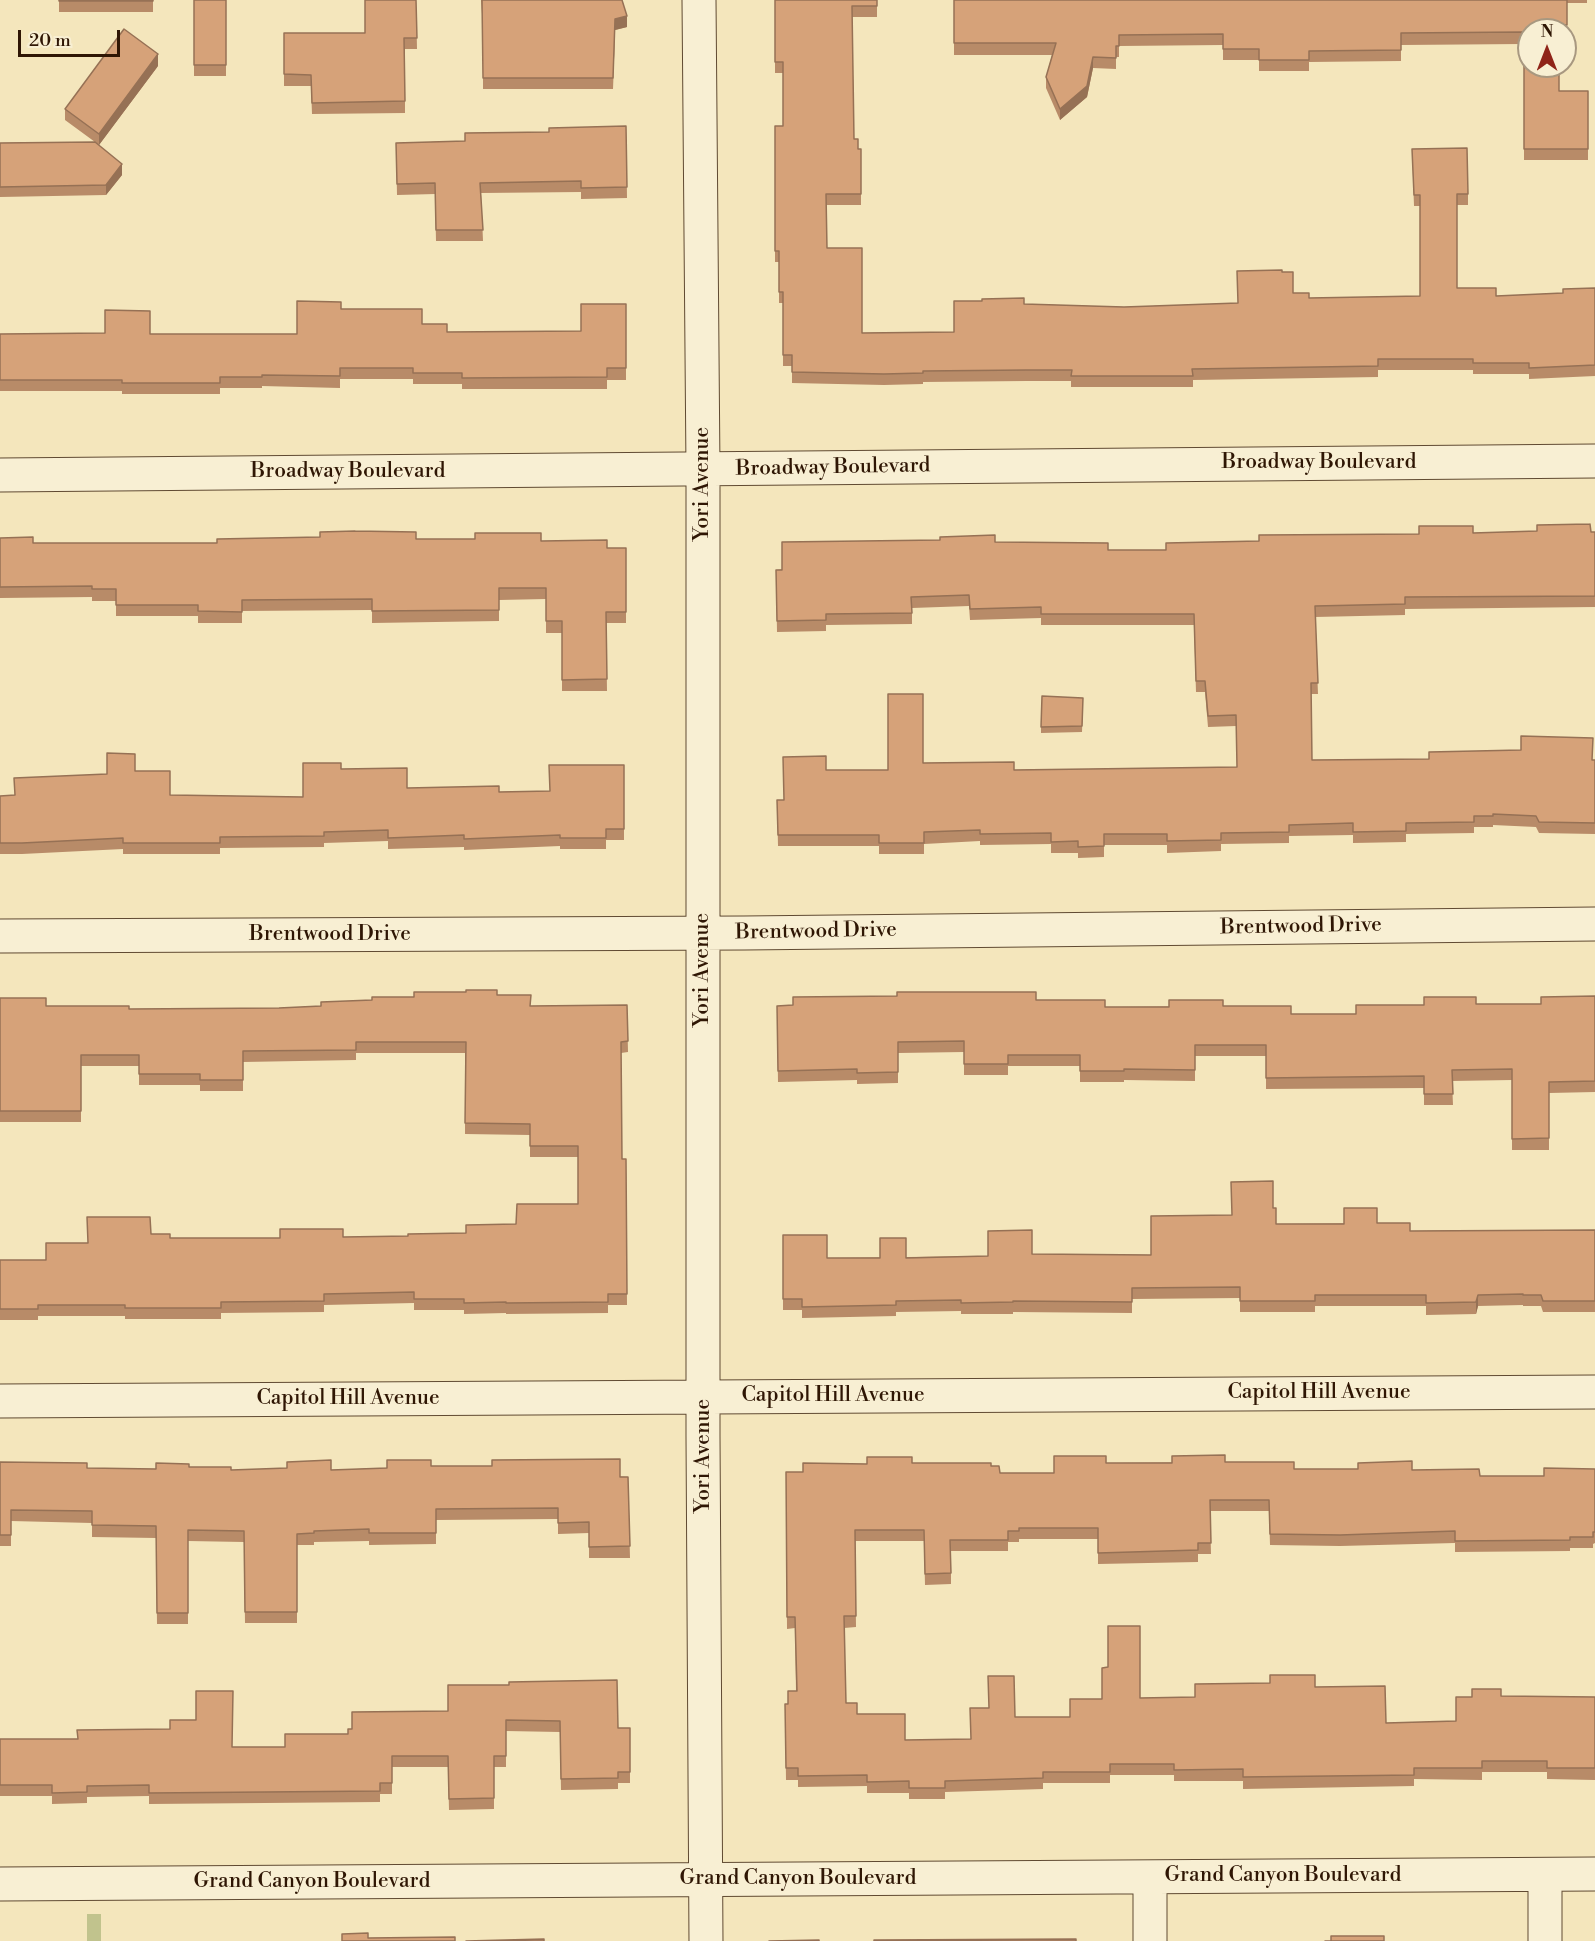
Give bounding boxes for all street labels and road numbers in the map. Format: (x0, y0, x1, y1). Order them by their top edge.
street label: Yori Avenue (690, 427, 716, 541)
street label: Broadway Boulevard (1222, 450, 1416, 476)
street label: Broadway Boulevard (735, 454, 931, 482)
street label: Broadway Boulevard (251, 459, 445, 485)
street label: Yori Avenue (690, 913, 716, 1027)
street label: Brentwood Drive (1220, 913, 1382, 941)
street label: Brentwood Drive (735, 918, 897, 946)
street label: Brentwood Drive (249, 922, 411, 948)
street label: Capitol Hill Avenue (1227, 1380, 1411, 1406)
street label: Capitol Hill Avenue (741, 1383, 925, 1409)
street label: Capitol Hill Avenue (256, 1386, 440, 1412)
street label: Yori Avenue (691, 1399, 717, 1513)
street label: Grand Canyon Boulevard (1165, 1863, 1401, 1889)
street label: Grand Canyon Boulevard (680, 1866, 916, 1892)
street label: Grand Canyon Boulevard (194, 1869, 430, 1895)

